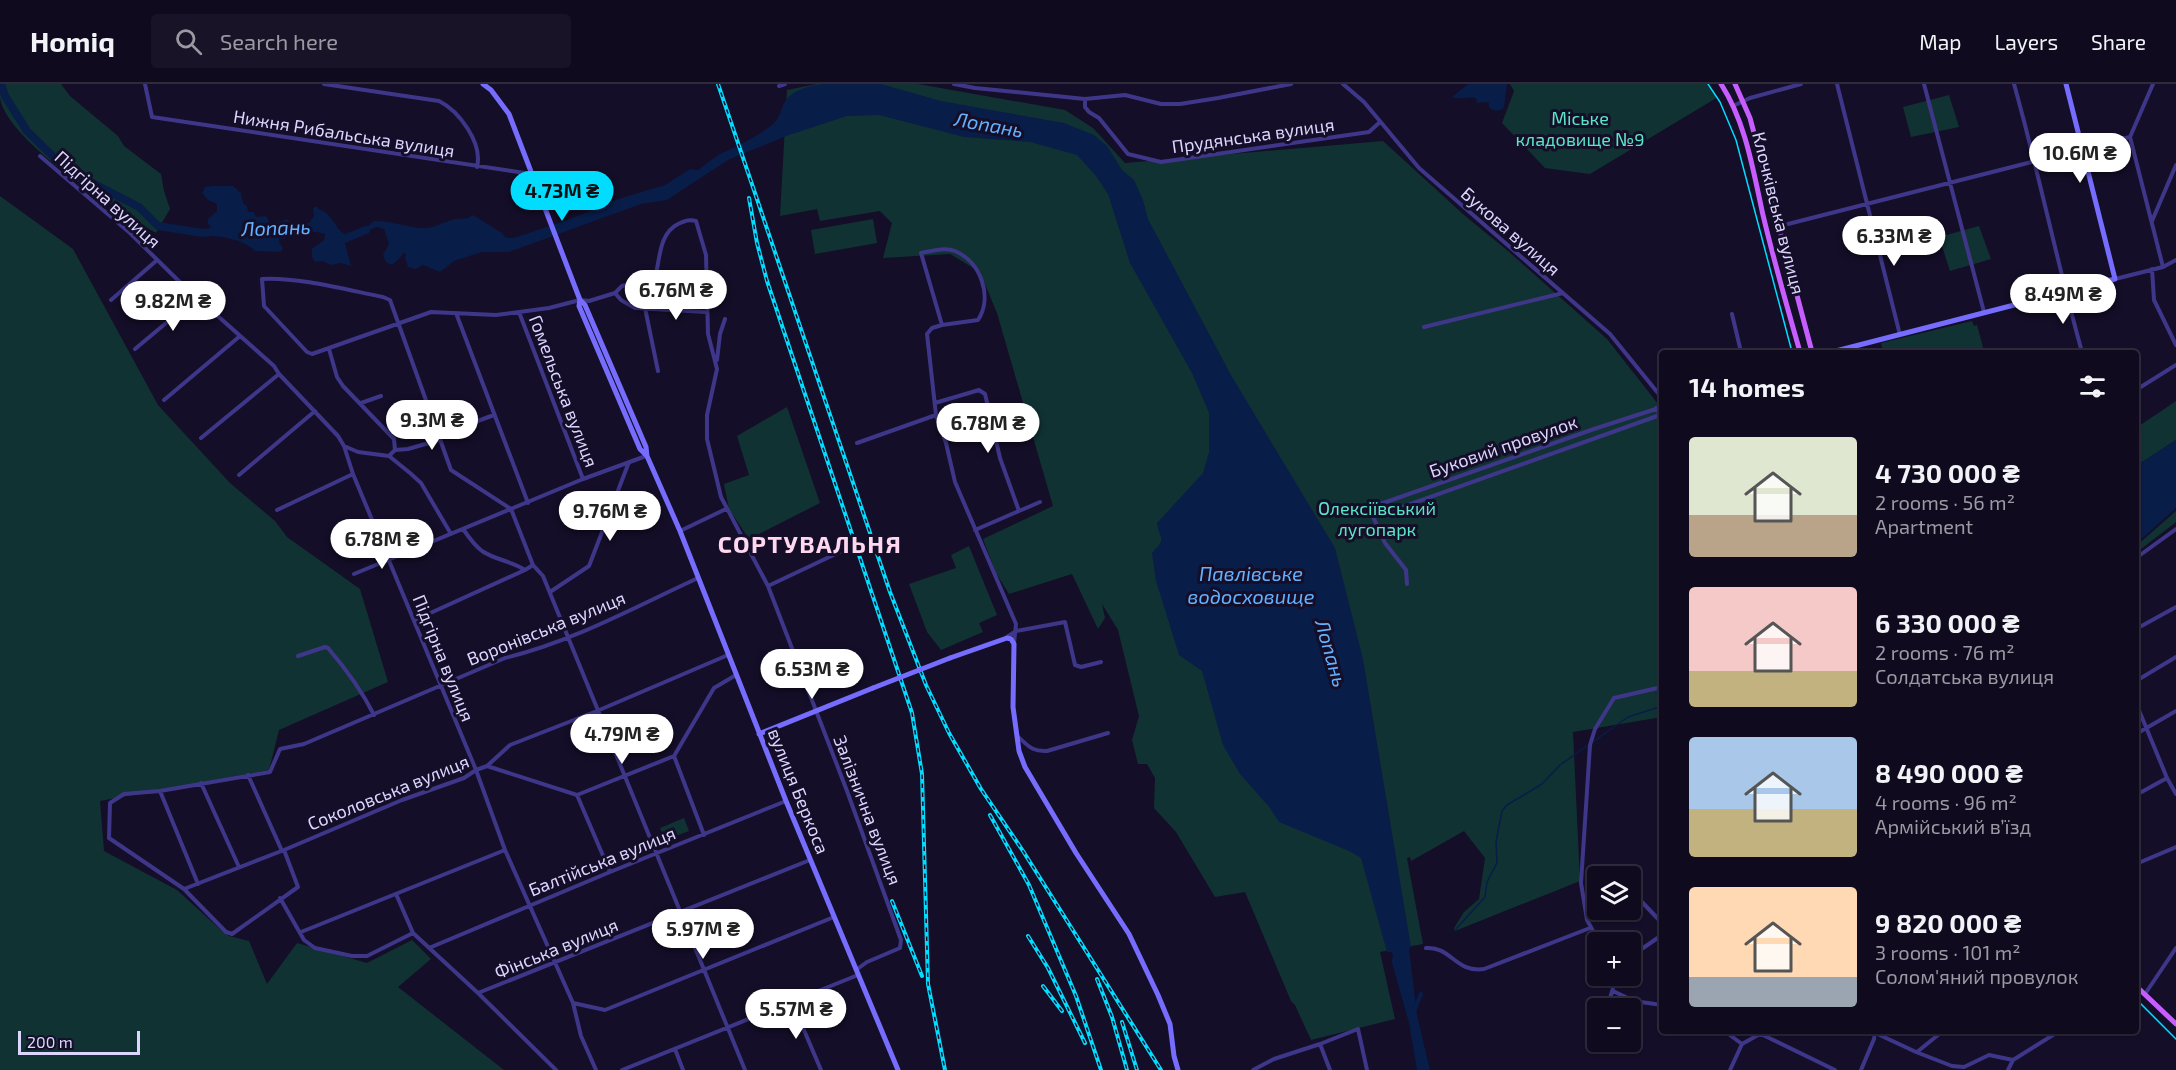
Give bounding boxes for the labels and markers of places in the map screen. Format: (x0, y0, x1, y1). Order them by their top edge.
pin: 10.6M ₴ (2025, 133, 2135, 184)
pin: 4.73M ₴ (507, 171, 617, 222)
pin: 6.33M ₴ (1839, 216, 1949, 267)
pin: 6.76M ₴ (621, 270, 731, 321)
pin: 8.49M ₴ (2008, 274, 2118, 325)
pin: 9.82M ₴ (118, 281, 228, 332)
pin: 9.3M ₴ (383, 400, 481, 451)
pin: 6.78M ₴ (933, 403, 1043, 454)
pin: 9.76M ₴ (555, 491, 665, 542)
pin: 6.78M ₴ (327, 519, 437, 570)
pin: 6.53M ₴ (757, 649, 867, 700)
pin: 4.79M ₴ (567, 714, 677, 765)
pin: 5.97M ₴ (648, 909, 758, 960)
pin: 5.57M ₴ (741, 989, 851, 1040)

